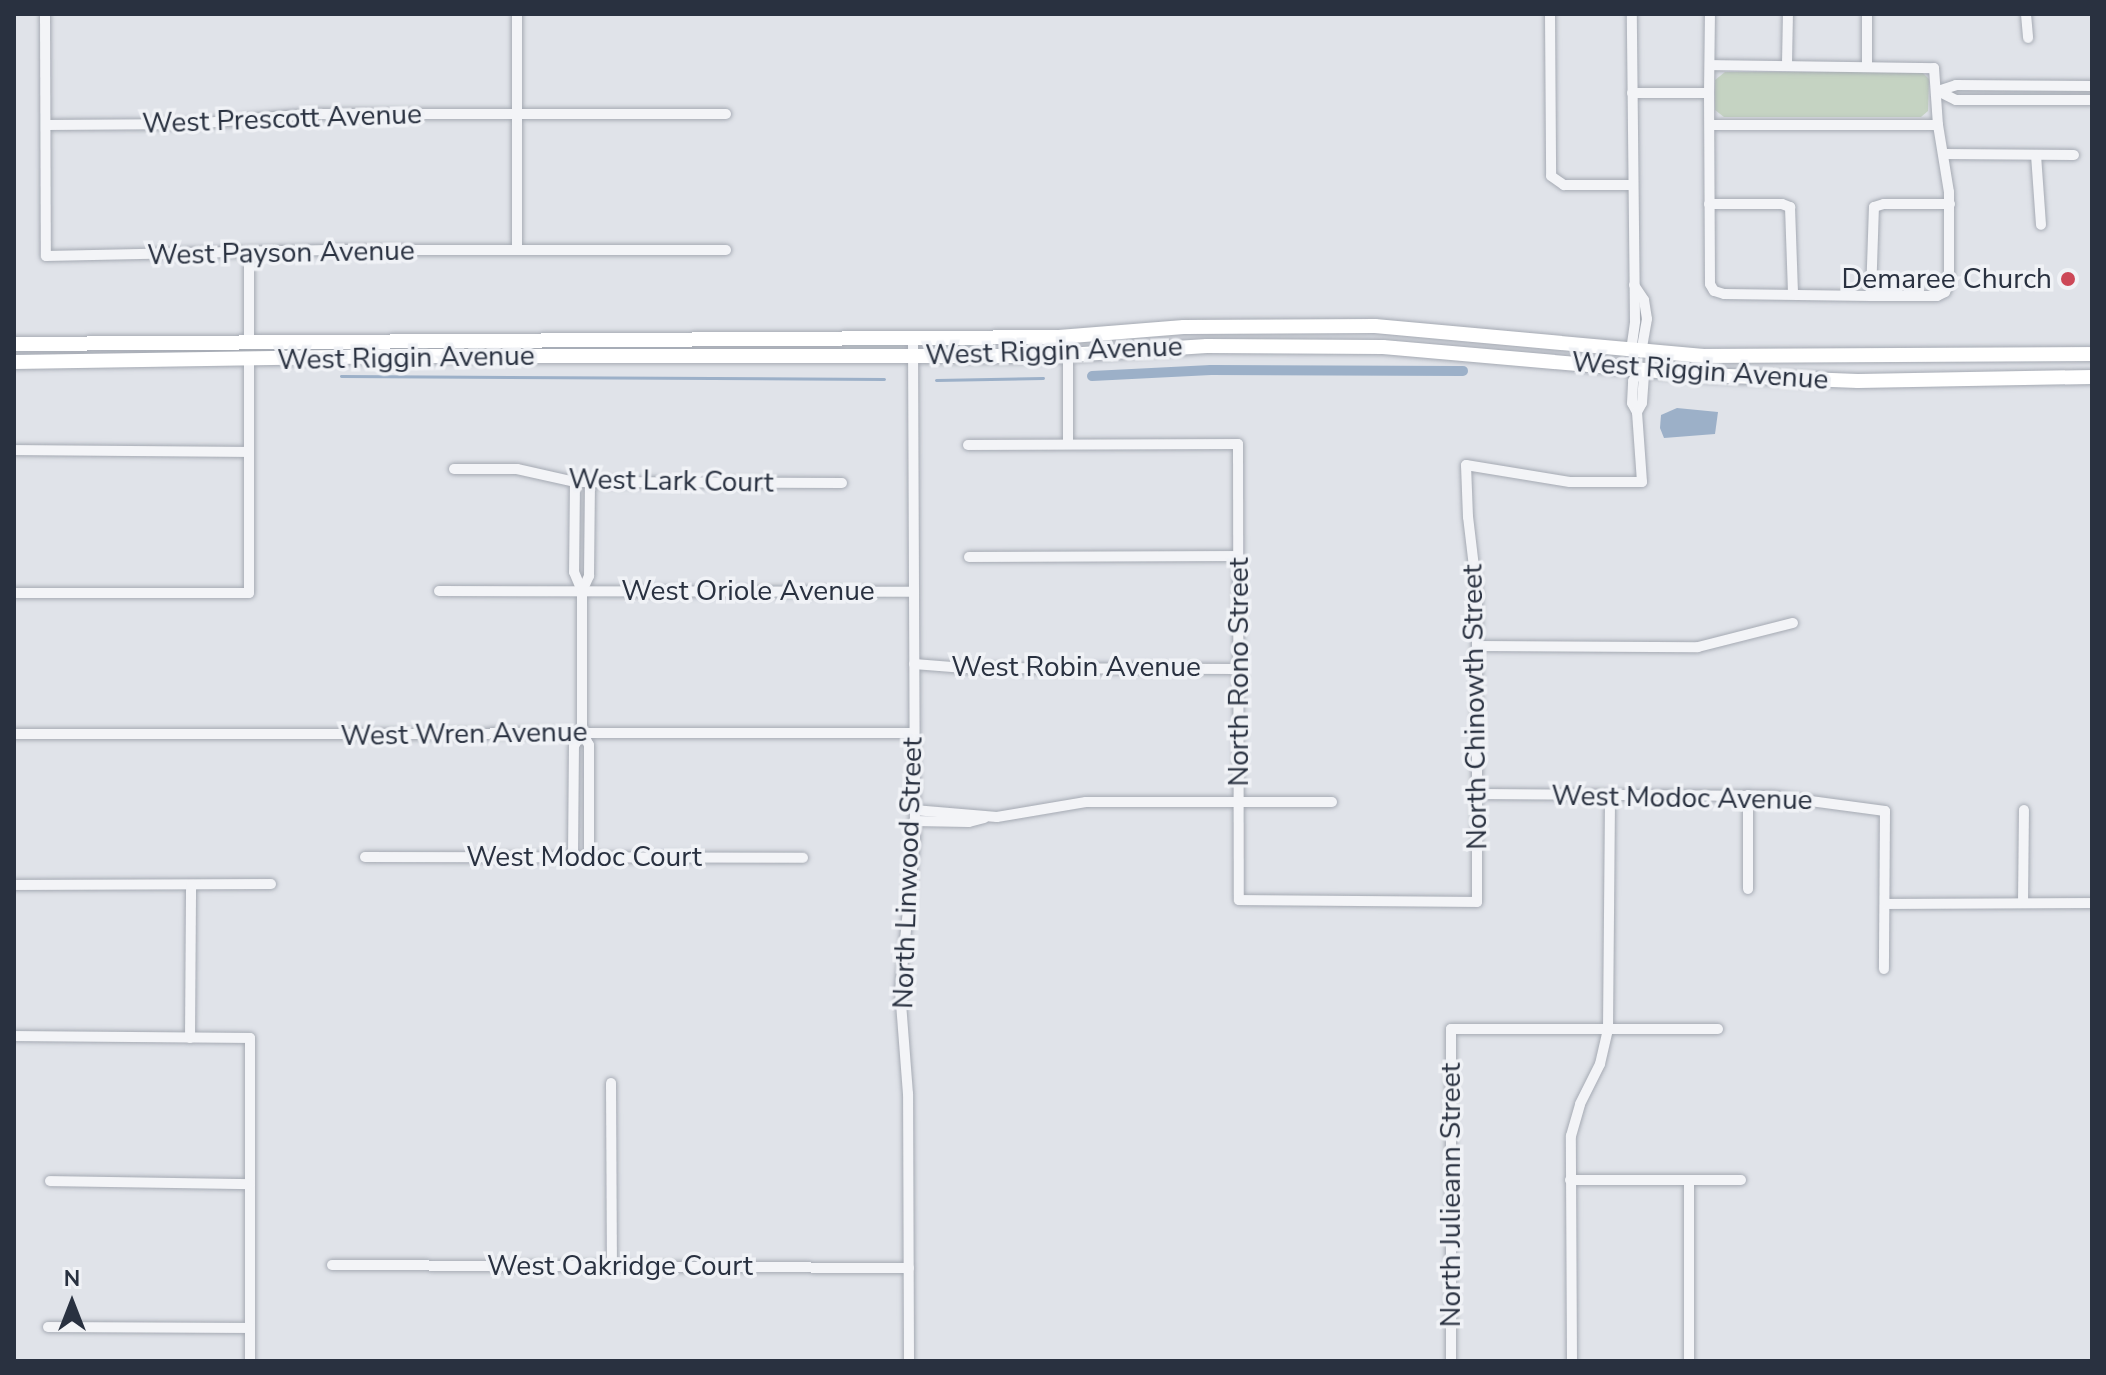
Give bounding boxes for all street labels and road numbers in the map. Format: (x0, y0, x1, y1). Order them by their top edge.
street label: West Prescott Avenue (142, 97, 422, 141)
street label: West Payson Avenue (147, 234, 415, 272)
street label: West Riggin Avenue (925, 330, 1183, 372)
street label: West Riggin Avenue (277, 339, 535, 377)
street label: West Riggin Avenue (1570, 345, 1830, 397)
street label: West Lark Court (568, 462, 774, 500)
street label: North Rono Street (1222, 558, 1256, 786)
street label: North Chinowth Street (1456, 564, 1494, 850)
street label: West Oriole Avenue (621, 574, 875, 608)
street label: West Robin Avenue (951, 650, 1201, 684)
street label: West Wren Avenue (340, 715, 588, 753)
street label: North Linwood Street (886, 737, 930, 1009)
street label: West Modoc Avenue (1551, 779, 1813, 817)
street label: West Modoc Court (466, 840, 702, 874)
street label: North Julieann Street (1434, 1063, 1468, 1327)
street label: West Oakridge Court (487, 1249, 753, 1283)

